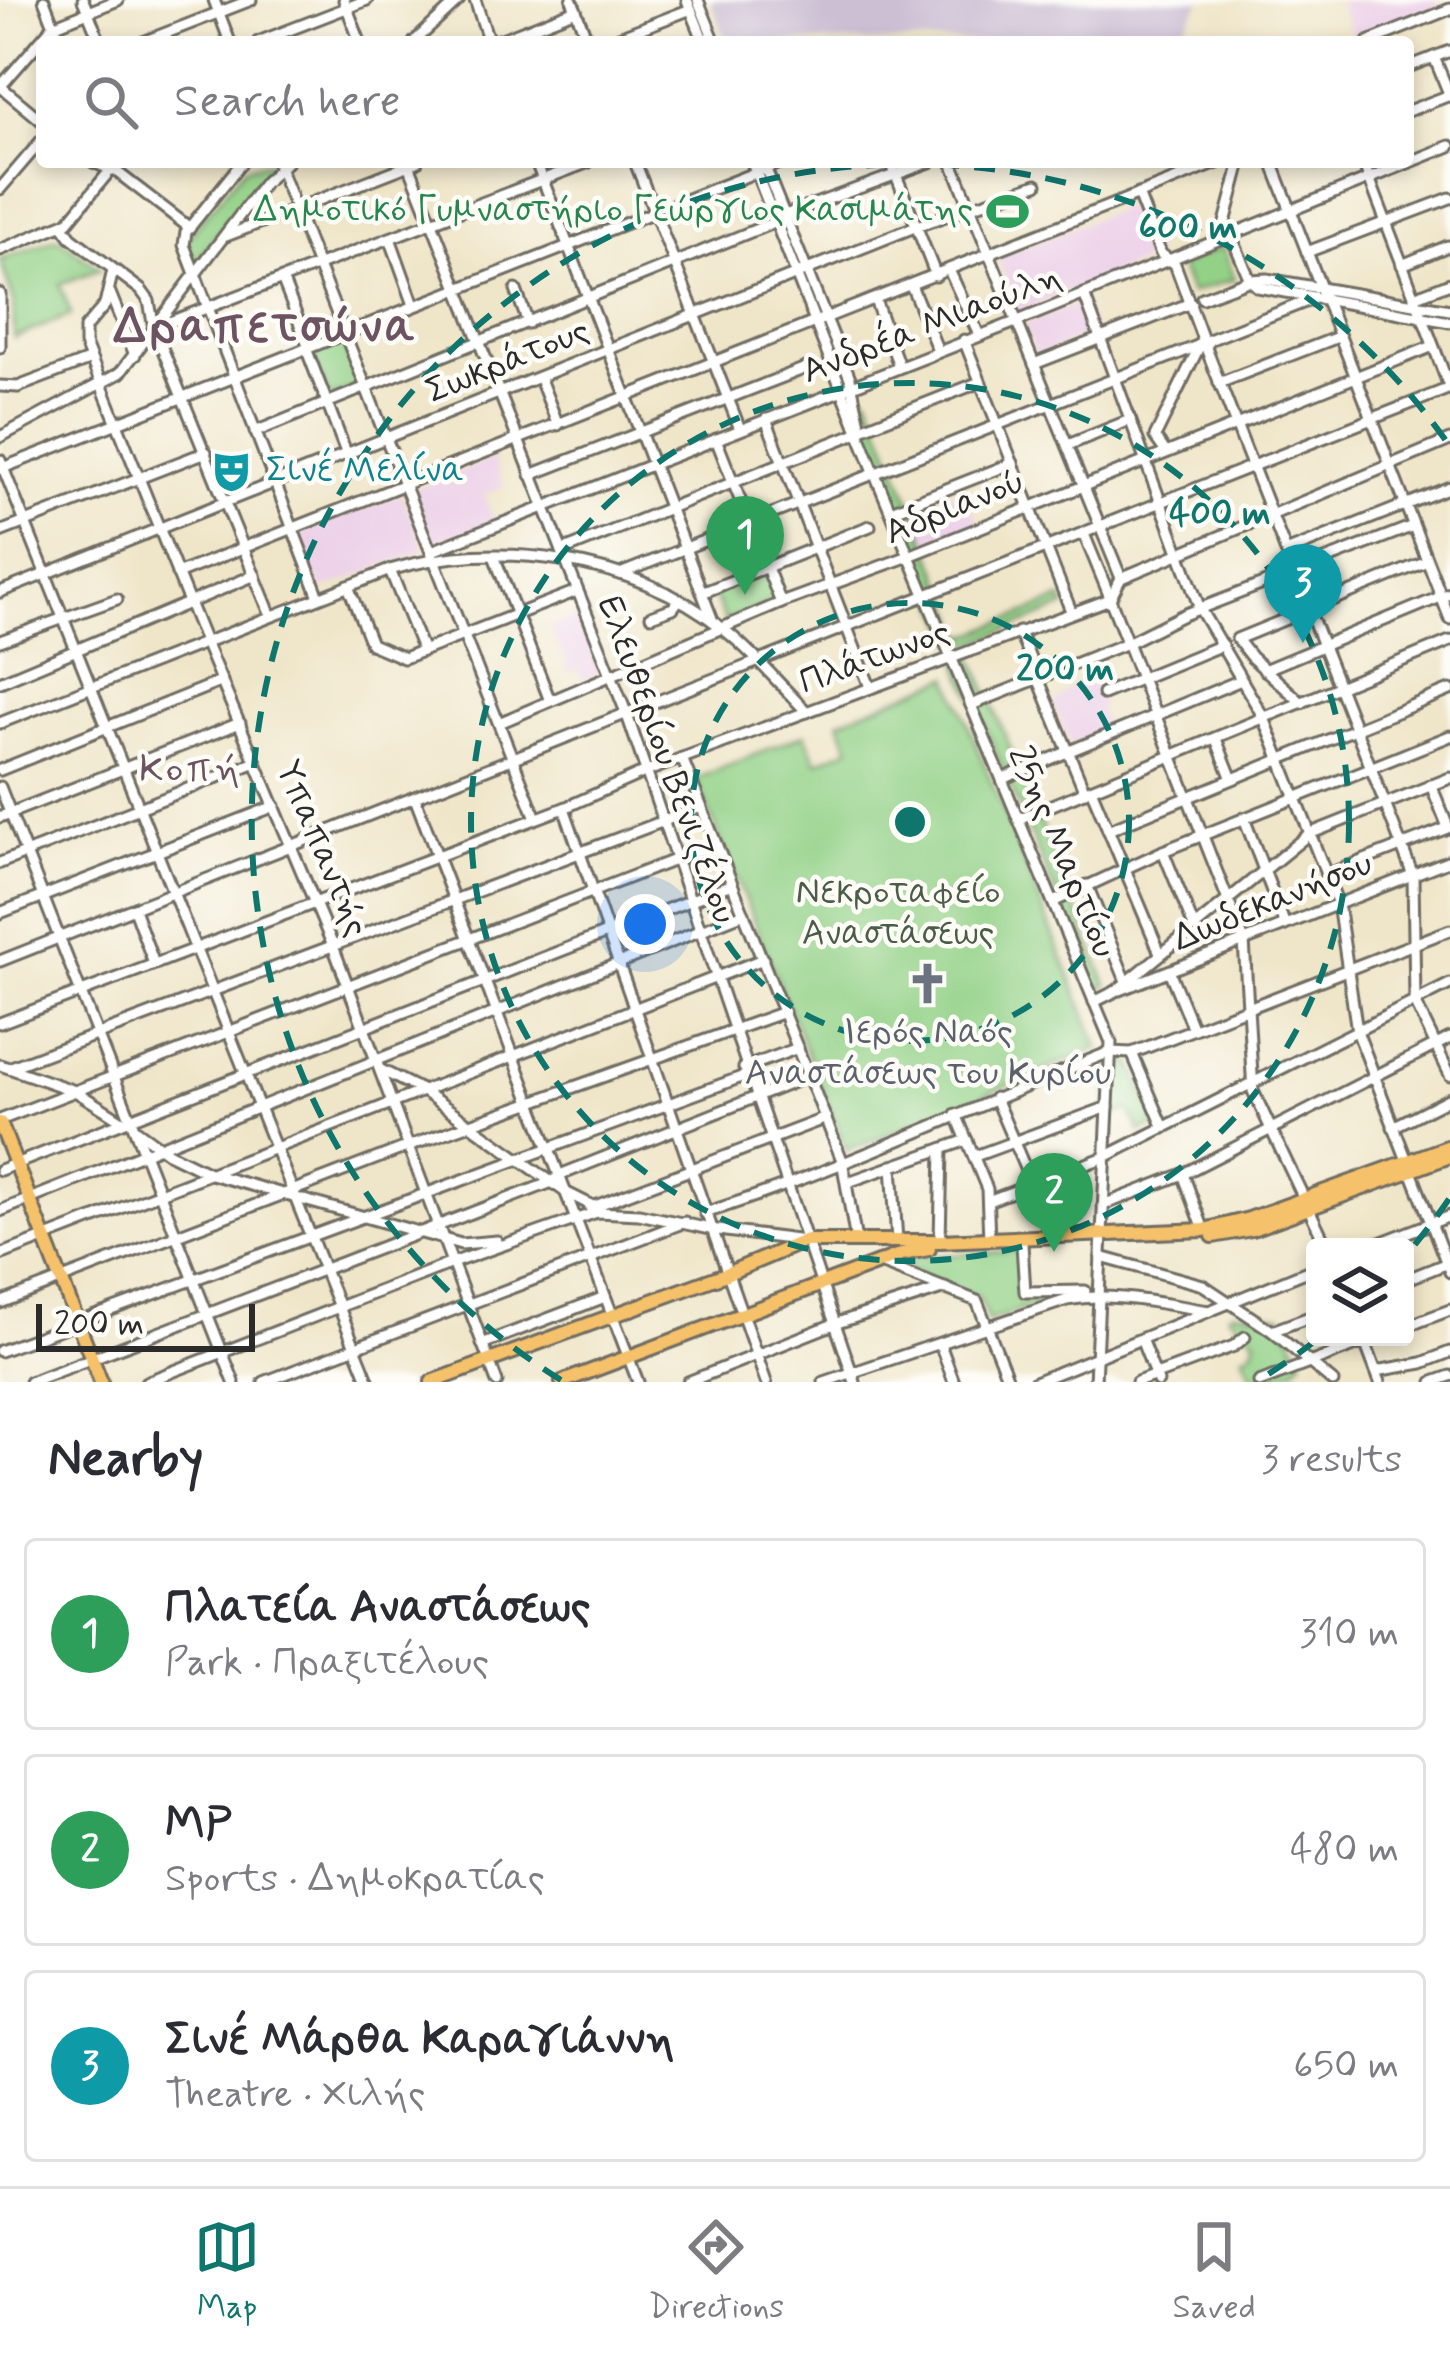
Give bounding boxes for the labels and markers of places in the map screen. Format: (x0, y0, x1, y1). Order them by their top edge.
place label: Δημοτικό Γυμναστήριο Γεώργιος Κασιμάτης (253, 188, 973, 235)
sports icon: Δημοτικό Γυμναστήριο Γεώργιος Κασιμάτης (984, 188, 1030, 234)
place label: Σινέ Μελίνα (266, 446, 464, 495)
theatre icon: Σινέ Μελίνα (209, 448, 255, 494)
pin: 1 (706, 496, 784, 595)
pin: 3 (1264, 544, 1342, 643)
centre of rings (889, 801, 931, 843)
church icon: Ιερός Ναός Αναστάσεως του Κυρίου (905, 960, 951, 1006)
place label: Ιερός Ναός Αναστάσεως του Κυρίου (745, 1010, 1111, 1098)
pin: 2 (1015, 1153, 1093, 1252)

